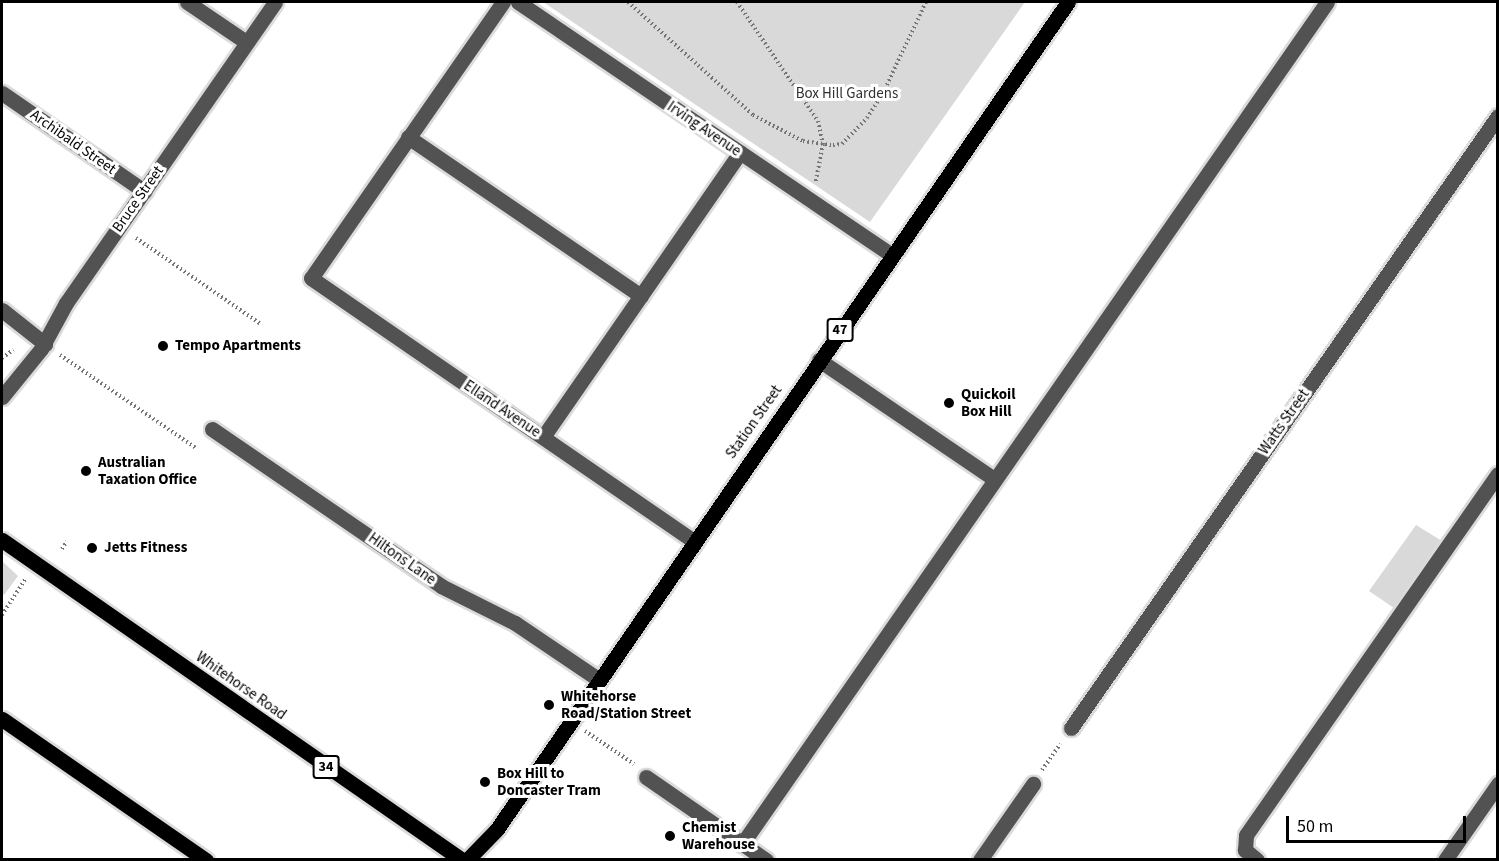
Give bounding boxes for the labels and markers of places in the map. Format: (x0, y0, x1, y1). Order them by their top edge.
place label: Tempo Apartments (175, 337, 301, 355)
marker: Tempo Apartments (156, 339, 170, 353)
place label: Quickoil Box Hill (961, 385, 1015, 420)
marker: Quickoil Box Hill (942, 396, 956, 410)
place label: Australian Taxation Office (98, 453, 197, 488)
marker: Australian Taxation Office (79, 464, 93, 478)
place label: Jetts Fitness (104, 539, 187, 557)
marker: Jetts Fitness (85, 541, 99, 555)
place label: Whitehorse Road/Station Street (561, 687, 691, 722)
marker: Whitehorse Road/Station Street (542, 698, 556, 712)
place label: Box Hill to Doncaster Tram (497, 764, 601, 799)
marker: Box Hill to Doncaster Tram (478, 775, 492, 789)
place label: Chemist Warehouse (682, 818, 755, 853)
marker: Chemist Warehouse (663, 829, 677, 843)

